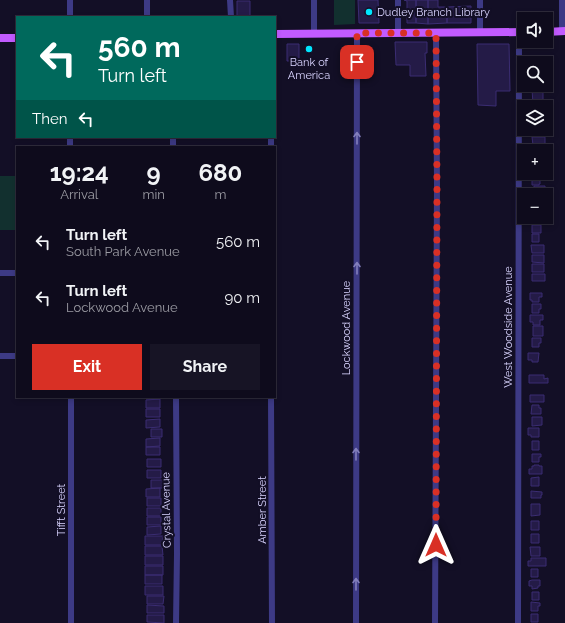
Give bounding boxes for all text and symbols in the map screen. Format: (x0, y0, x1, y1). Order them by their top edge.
place label: Dudley Branch Library (377, 6, 490, 19)
marker: Dudley Branch Library (364, 7, 374, 17)
map controls (517, 12, 553, 224)
button: sound (517, 12, 553, 48)
text: 560 m (98, 31, 181, 64)
icon: left (32, 32, 84, 84)
marker: Bank of America (304, 44, 314, 54)
pin (340, 45, 374, 79)
icon: arrive (346, 51, 368, 73)
place label: Bank of America (288, 56, 330, 82)
button: search (517, 56, 553, 92)
text: Turn left (98, 65, 167, 86)
button: layers (517, 100, 553, 136)
icon: left (75, 108, 97, 130)
text: Then (32, 110, 67, 128)
one-way arrow (353, 132, 361, 145)
button: + (517, 144, 553, 180)
text: 19:24 (50, 158, 109, 187)
text: 9 (147, 158, 161, 187)
text: 680 (199, 158, 242, 187)
text: Arrival (60, 187, 98, 202)
text: min (142, 187, 165, 202)
text: m (214, 187, 226, 202)
button: − (517, 188, 553, 224)
text: Turn left (66, 226, 127, 244)
icon: left (32, 231, 54, 253)
text: 560 m (216, 233, 260, 251)
text: South Park Avenue (66, 244, 180, 259)
one-way arrow (353, 262, 361, 275)
street label: West Woodside Avenue (502, 266, 515, 388)
street label: Lockwood Avenue (340, 280, 353, 375)
text: Turn left (66, 282, 127, 300)
icon: left (32, 287, 54, 309)
text: 90 m (224, 289, 260, 307)
text: Lockwood Avenue (66, 300, 178, 315)
button: Exit (32, 344, 142, 390)
button: Share (150, 344, 260, 390)
one-way arrow (352, 448, 360, 461)
street label: Crystal Avenue (159, 471, 174, 548)
street label: Amber Street (256, 476, 269, 544)
street label: Tifft Street (55, 483, 68, 536)
position arrow (415, 524, 457, 566)
one-way arrow (352, 578, 360, 591)

